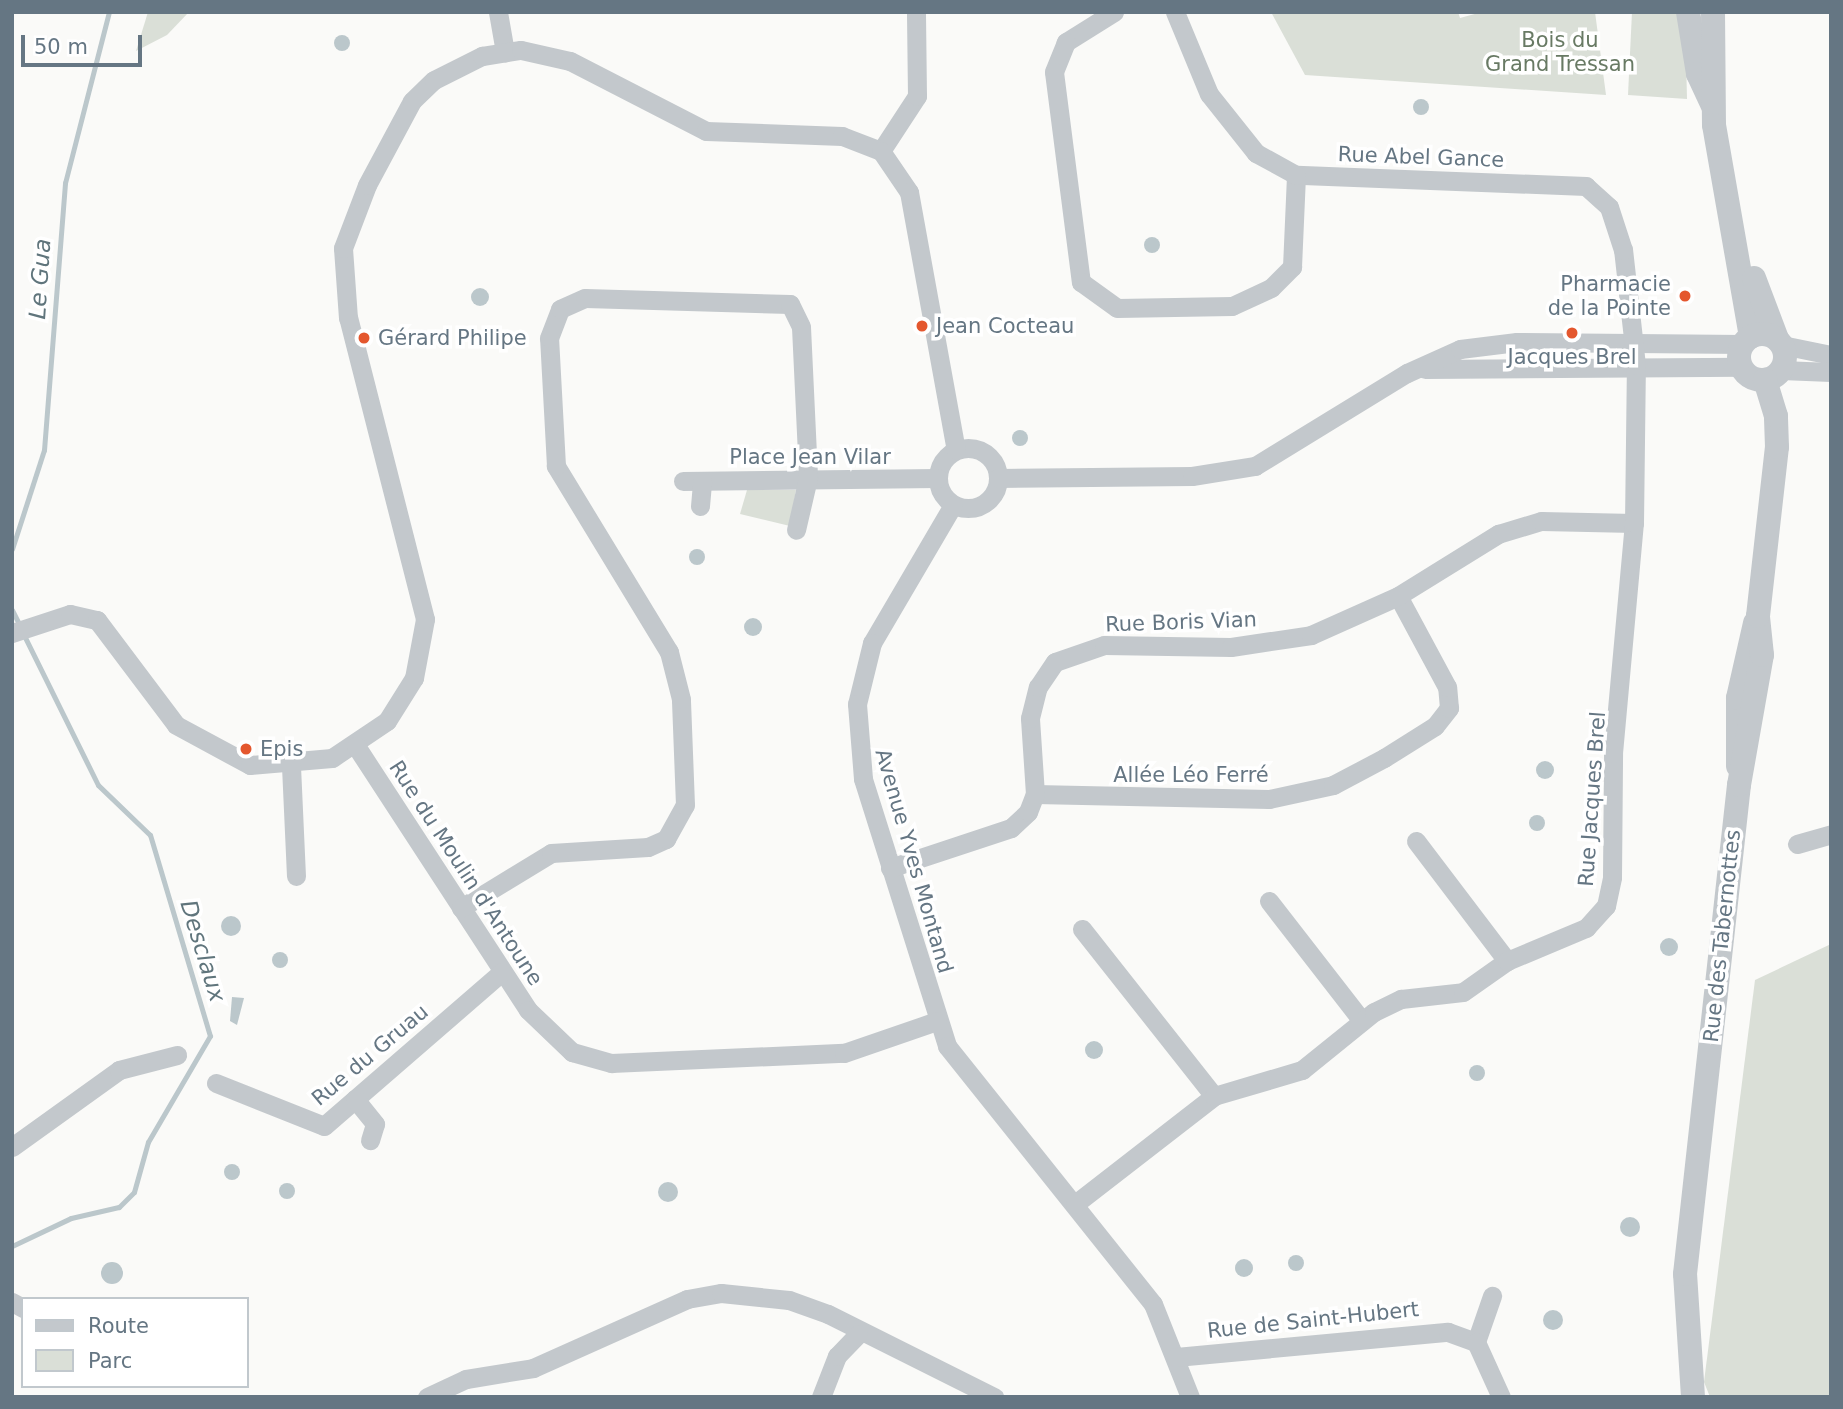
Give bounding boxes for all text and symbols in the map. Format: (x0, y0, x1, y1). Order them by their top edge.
scale bar (24, 21, 145, 65)
park label: Bois du Grand Tressan (1485, 27, 1635, 77)
text: 50 m (34, 35, 88, 59)
street label: Rue Abel Gance (1337, 142, 1505, 172)
water label: Le Gua (23, 238, 57, 320)
place label: Pharmacie de la Pointe (1548, 271, 1671, 321)
marker: Pharmacie de la Pointe (1677, 288, 1693, 304)
place label: Jean Cocteau (936, 313, 1074, 339)
marker: Jean Cocteau (914, 318, 930, 334)
place label: Gérard Philipe (378, 325, 527, 351)
marker: Jacques Brel (1564, 325, 1580, 341)
marker: Gérard Philipe (356, 330, 372, 346)
place label: Jacques Brel (1507, 344, 1637, 370)
street label: Place Jean Vilar (729, 444, 891, 470)
street label: Rue Boris Vian (1105, 607, 1257, 637)
street label: Rue Jacques Brel (1573, 711, 1611, 887)
place label: Epis (260, 736, 303, 762)
marker: Epis (238, 741, 254, 757)
street label: Avenue Yves Montand (870, 746, 958, 976)
street label: Rue du Moulin d'Antoune (384, 756, 548, 990)
street label: Allée Léo Ferré (1113, 762, 1269, 788)
street label: Rue des Tabernottes (1698, 828, 1746, 1044)
water label: Desclaux (174, 897, 232, 1005)
street label: Rue du Gruau (307, 999, 433, 1111)
street label: Rue de Saint-Hubert (1206, 1296, 1420, 1344)
legend (21, 1297, 248, 1388)
text: Route (88, 1314, 149, 1338)
text: Parc (88, 1349, 132, 1373)

